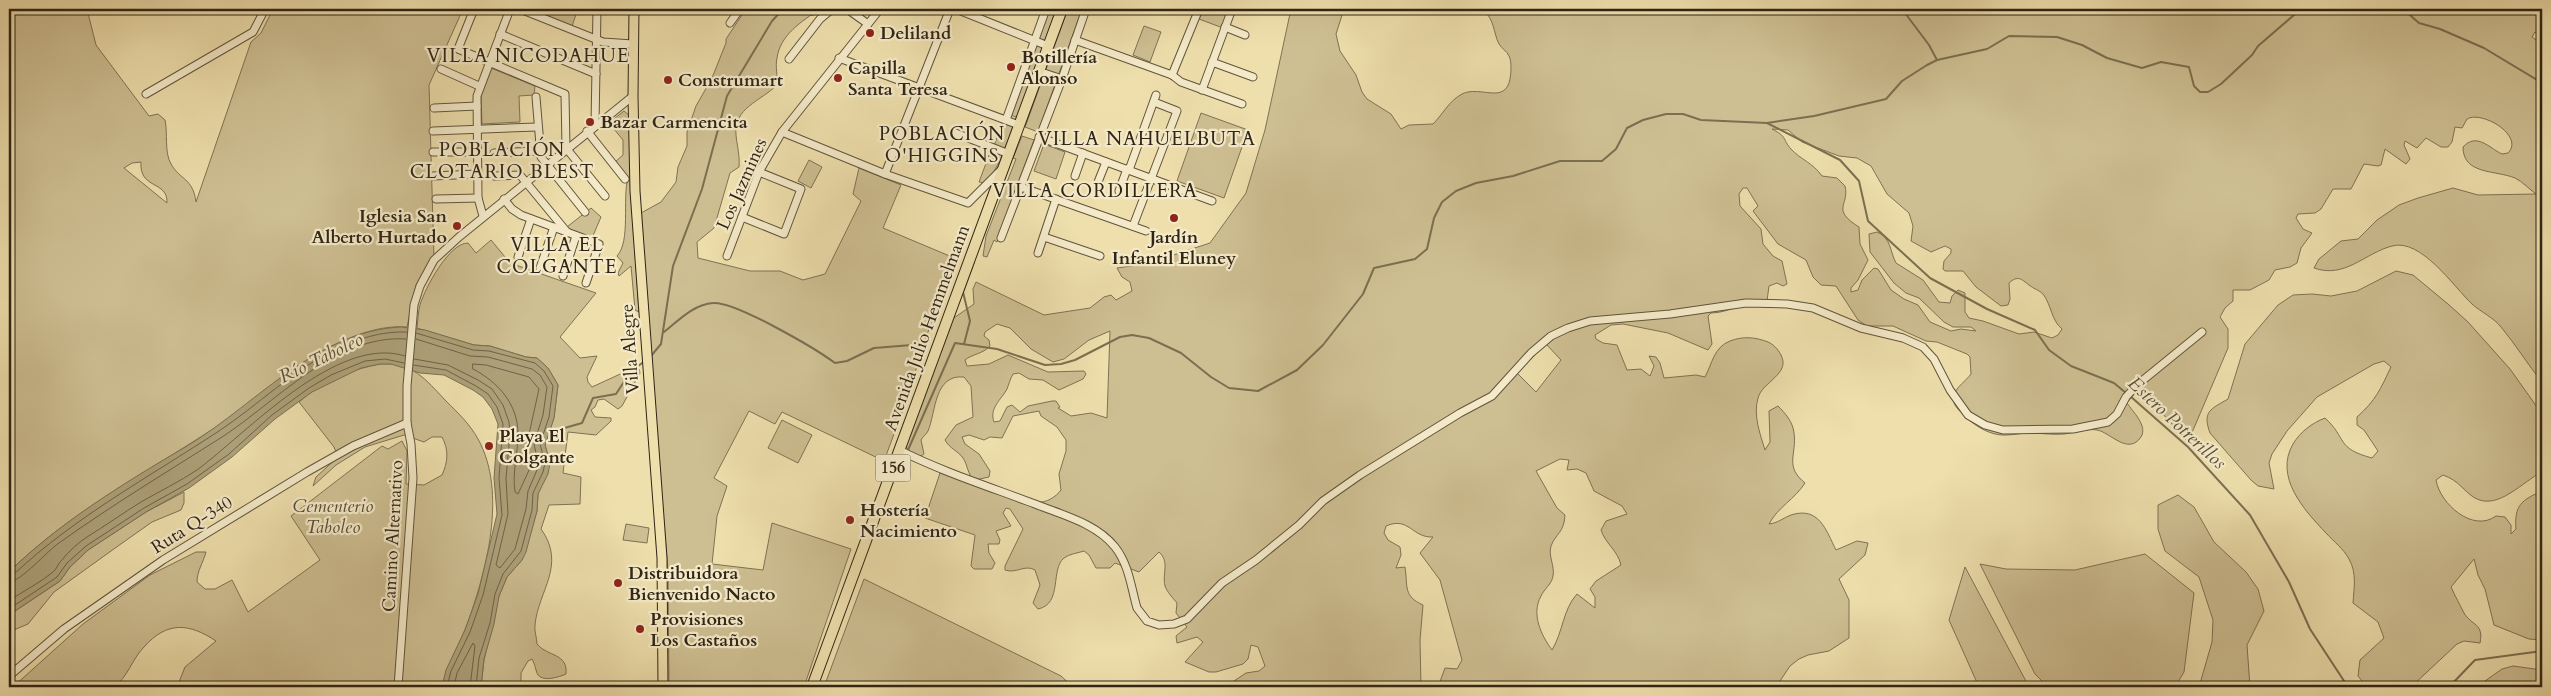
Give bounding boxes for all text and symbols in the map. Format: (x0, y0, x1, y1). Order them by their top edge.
place label: Deliland (880, 21, 952, 46)
marker: Deliland (864, 27, 876, 39)
district label: VILLA NICODAHUE (427, 43, 629, 69)
place label: Botillería Alonso (1021, 45, 1097, 91)
place label: Capilla Santa Teresa (848, 56, 948, 102)
marker: Botillería Alonso (1005, 61, 1017, 73)
place label: Construmart (678, 68, 784, 93)
marker: Capilla Santa Teresa (832, 72, 844, 84)
marker: Construmart (662, 74, 674, 86)
place label: Bazar Carmencita (600, 110, 748, 135)
marker: Bazar Carmencita (584, 116, 596, 128)
district label: POBLACIÓN O'HIGGINS (879, 120, 1005, 169)
district label: VILLA NAHUELBUTA (1038, 126, 1256, 152)
street label: Los Jazmines (711, 134, 773, 234)
district label: POBLACIÓN CLOTARIO BLEST (410, 136, 594, 185)
district label: VILLA CORDILLERA (992, 178, 1198, 204)
place label: Iglesia San Alberto Hurtado (312, 204, 447, 250)
marker: Jardín Infantil Eluney (1168, 212, 1180, 224)
marker: Iglesia San Alberto Hurtado (451, 220, 463, 232)
street label: Avenida Julio Hemmelmann (878, 221, 976, 435)
place label: Jardín Infantil Eluney (1112, 225, 1237, 271)
district label: VILLA EL COLGANTE (497, 232, 617, 280)
street label: Villa Alegre (614, 303, 646, 395)
water label: Río Taboleo (274, 326, 368, 390)
water label: Estero Potrerillos (2122, 371, 2232, 476)
place label: Playa El Colgante (499, 424, 575, 470)
marker: Playa El Colgante (483, 440, 495, 452)
road number: 156 (876, 454, 910, 482)
street label: Camino Alternativo (377, 459, 409, 613)
street label: Ruta Q-340 (146, 490, 238, 560)
park label: Cementerio Taboleo (293, 494, 373, 540)
place label: Hostería Nacimiento (860, 498, 957, 544)
marker: Hostería Nacimiento (844, 514, 856, 526)
place label: Distribuidora Bienvenido Nacto (628, 561, 776, 607)
marker: Distribuidora Bienvenido Nacto (612, 577, 624, 589)
place label: Provisiones Los Castaños (650, 607, 757, 653)
marker: Provisiones Los Castaños (634, 623, 646, 635)

